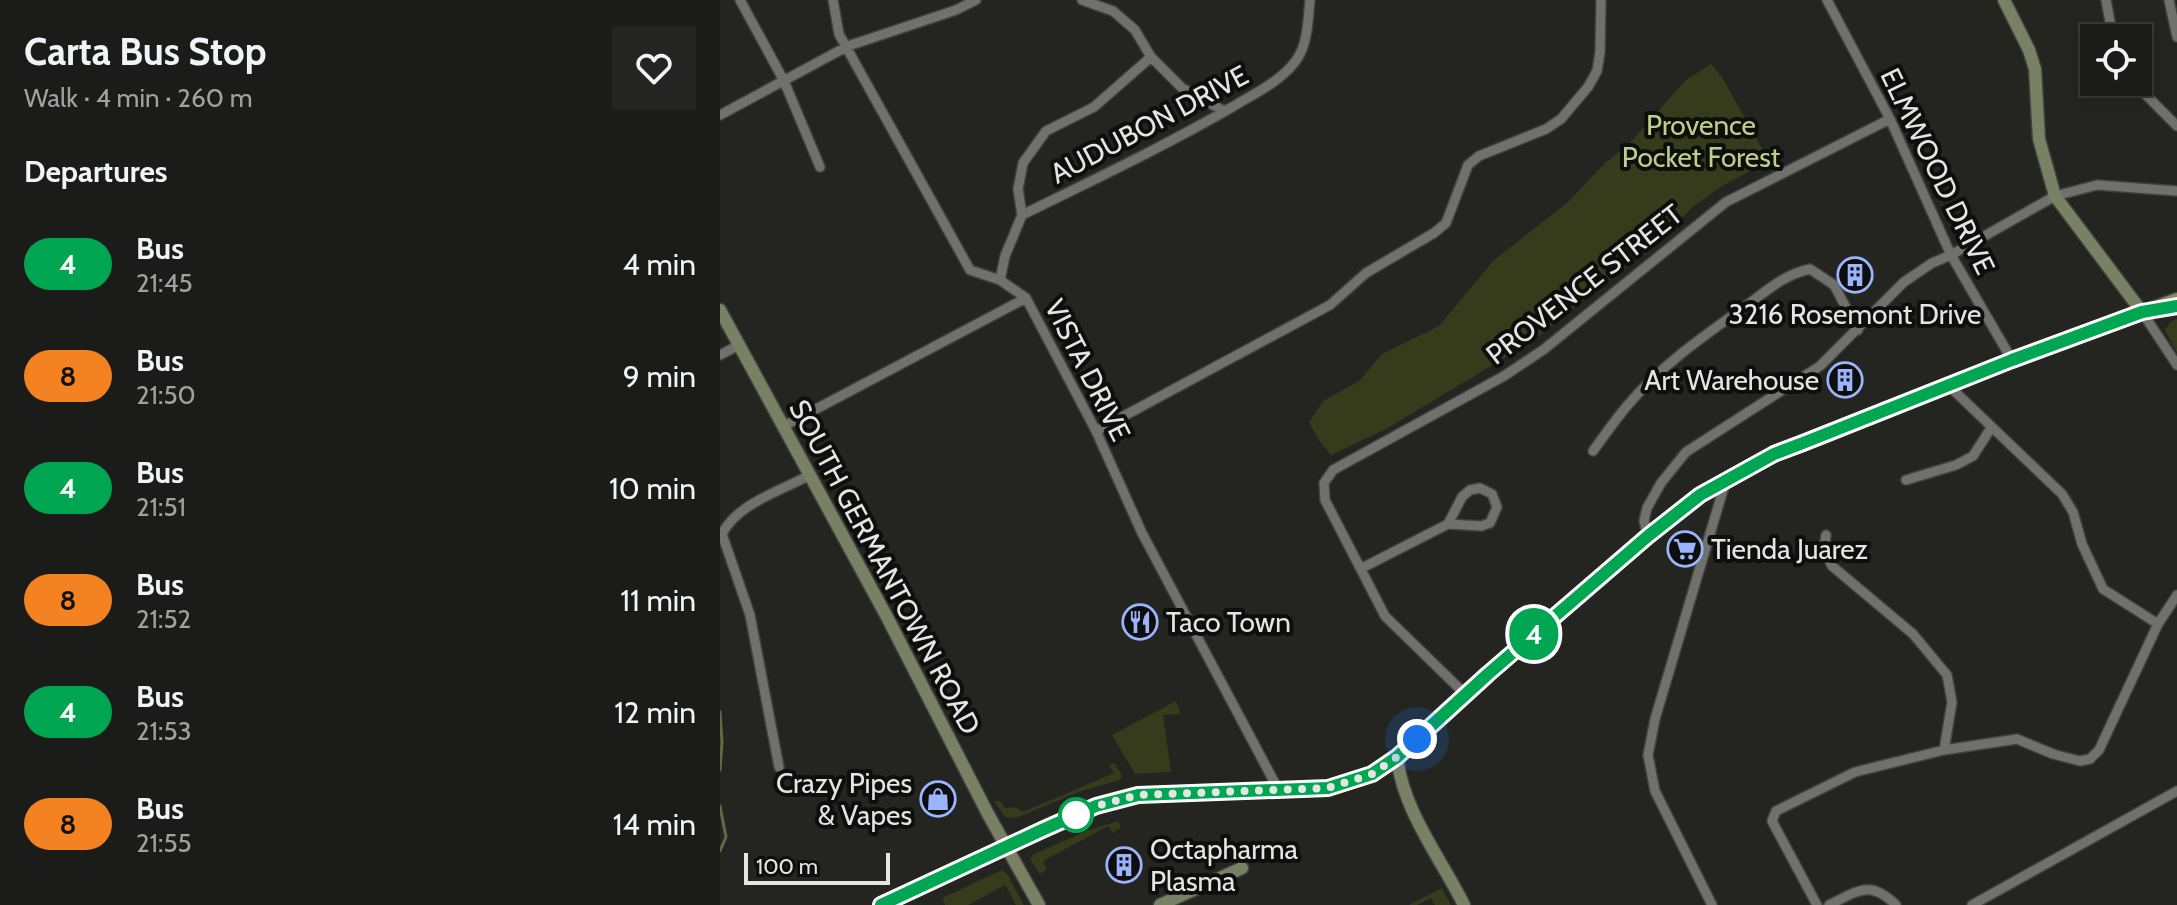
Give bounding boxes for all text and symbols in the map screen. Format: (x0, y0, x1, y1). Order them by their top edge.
map controls (2080, 24, 2152, 96)
button: locate (2080, 24, 2152, 96)
button: heart (612, 26, 696, 110)
text: Carta Bus Stop (24, 28, 266, 75)
street label: AUDUBON DRIVE (1044, 58, 1254, 190)
street label: ELMWOOD DRIVE (1873, 63, 2003, 279)
text: Walk · 4 min · 260 m (24, 82, 253, 114)
park label: Provence Pocket Forest (1622, 108, 1780, 174)
text: Departures (24, 153, 168, 190)
street label: PROVENCE STREET (1479, 197, 1689, 371)
text: Bus (136, 230, 184, 267)
text: 4 min (622, 246, 696, 283)
text: 4 (59, 247, 77, 281)
building icon: 3216 Rosemont Drive (1836, 256, 1874, 294)
text: 21:45 (136, 267, 193, 299)
street label: VISTA DRIVE (1038, 293, 1138, 447)
place label: 3216 Rosemont Drive (1729, 297, 1981, 331)
text: Bus (136, 342, 184, 379)
text: 9 min (623, 358, 696, 395)
text: 8 (60, 359, 76, 393)
building icon: Art Warehouse (1826, 361, 1864, 399)
place label: Art Warehouse (1644, 363, 1819, 397)
text: 21:50 (136, 379, 196, 411)
street label: SOUTH GERMANTOWN ROAD (782, 394, 988, 740)
text: Bus (136, 454, 184, 491)
text: 10 min (609, 470, 696, 507)
text: 4 (59, 471, 77, 505)
text: 21:51 (136, 491, 186, 523)
supermarket icon: Tienda Juarez (1666, 530, 1704, 568)
place label: Tienda Juarez (1711, 532, 1868, 566)
text: Bus (136, 566, 184, 603)
text: 11 min (620, 582, 696, 619)
text: 8 (60, 583, 76, 617)
text: 21:52 (136, 603, 191, 635)
restaurant icon: Taco Town (1121, 603, 1159, 641)
place label: Taco Town (1166, 605, 1291, 639)
line badge: 4 (1508, 608, 1560, 660)
text: 4 (1525, 617, 1543, 651)
text: Bus (136, 678, 184, 715)
text: 12 min (614, 694, 696, 731)
text: 4 (59, 695, 77, 729)
text: 21:53 (136, 715, 192, 747)
your location (1397, 719, 1437, 759)
place label: Crazy Pipes & Vapes (776, 766, 912, 832)
shop icon: Crazy Pipes & Vapes (919, 780, 957, 818)
text: Bus (136, 790, 184, 827)
unlabelled marker (1059, 798, 1093, 832)
text: 14 min (613, 806, 696, 843)
text: 8 (60, 807, 76, 841)
text: 21:55 (136, 827, 192, 859)
place label: Octapharma Plasma (1150, 832, 1299, 898)
building icon: Octapharma Plasma (1105, 846, 1143, 884)
scale bar (744, 849, 890, 885)
text: 100 m (756, 853, 818, 880)

